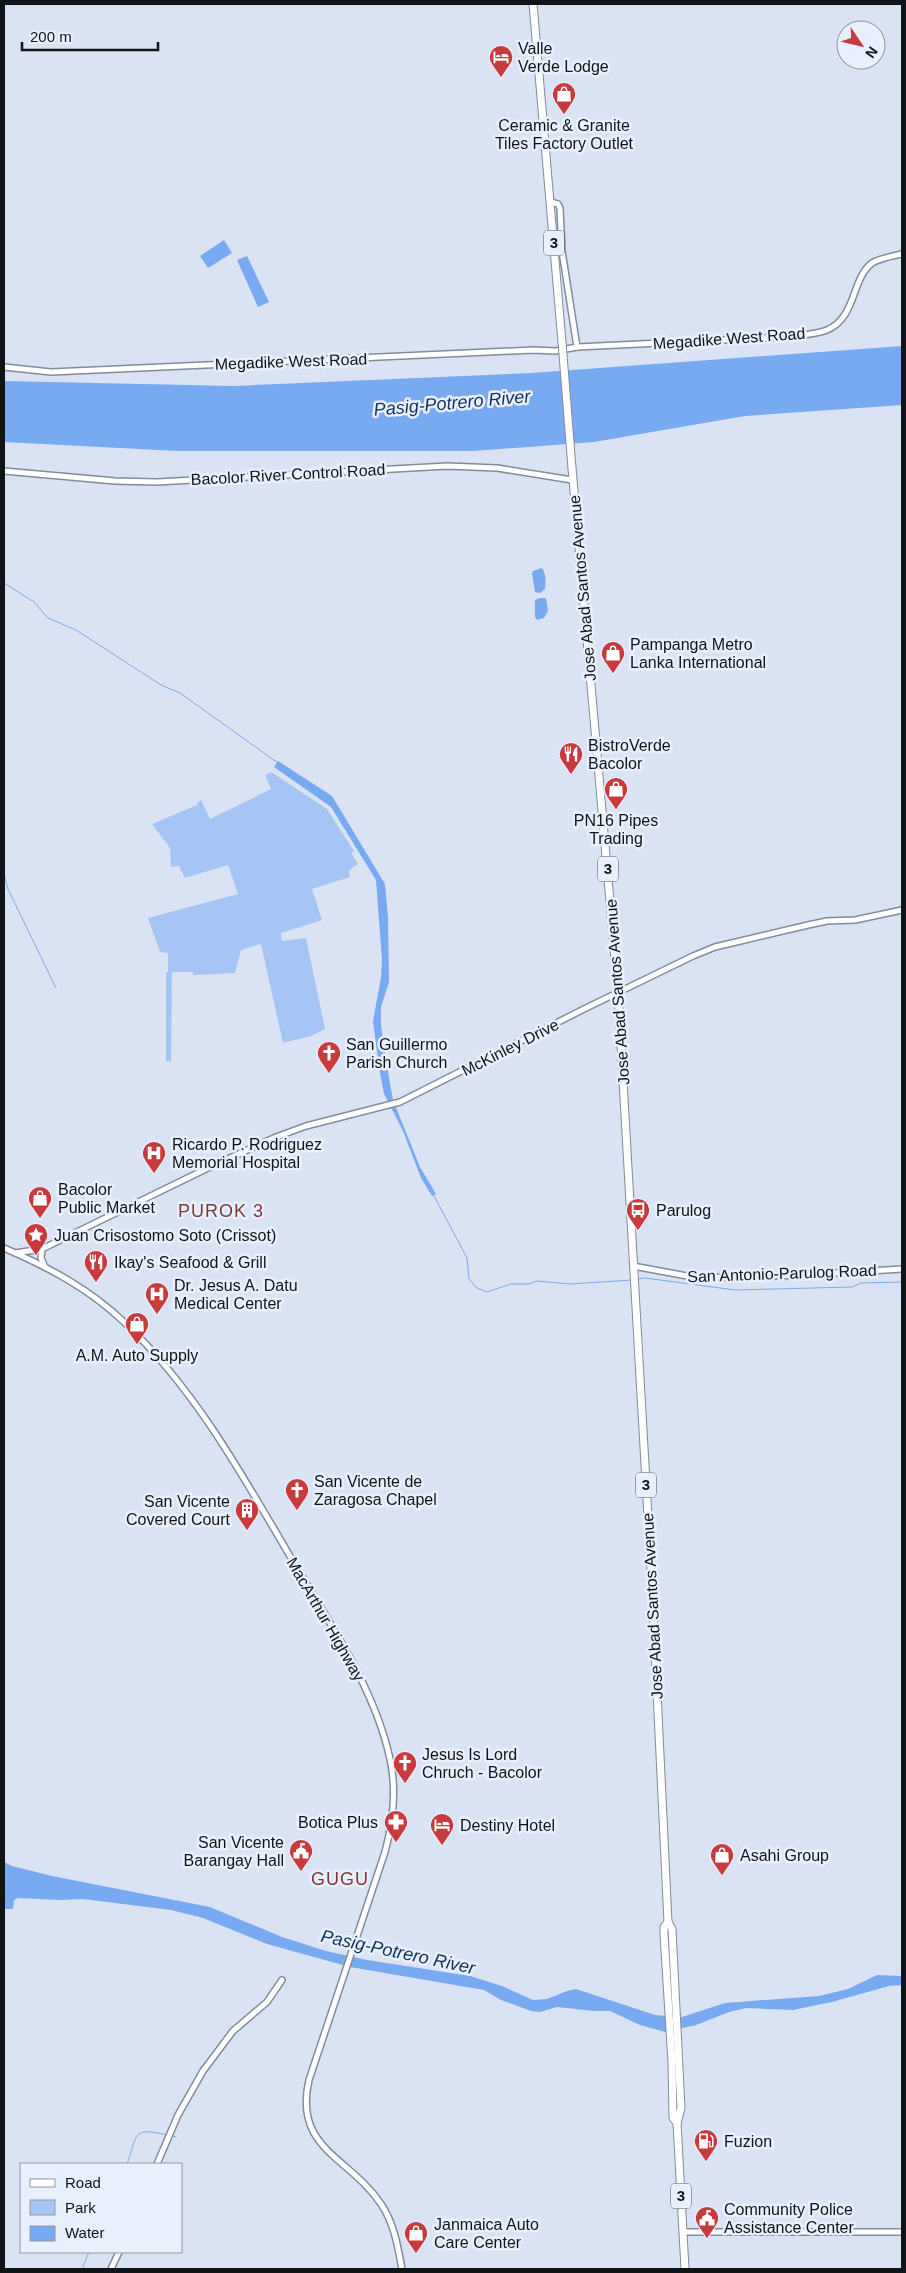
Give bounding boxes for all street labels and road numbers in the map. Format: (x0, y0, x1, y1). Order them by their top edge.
road number: 3 (544, 230, 564, 256)
street label: Megadike West Road (652, 325, 806, 352)
street label: Megadike West Road (214, 350, 368, 373)
street label: Bacolor River Control Road (190, 461, 386, 488)
street label: Jose Abad Santos Avenue (566, 494, 599, 682)
road number: 3 (598, 856, 618, 882)
street label: Jose Abad Santos Avenue (603, 898, 632, 1086)
street label: McKinley Drive (459, 1016, 562, 1079)
street label: San Antonio-Parulog Road (687, 1262, 877, 1285)
road number: 3 (636, 1472, 656, 1498)
street label: Jose Abad Santos Avenue (639, 1512, 666, 1700)
street label: MacArthur Highway (283, 1555, 368, 1684)
road number: 3 (671, 2184, 691, 2208)

